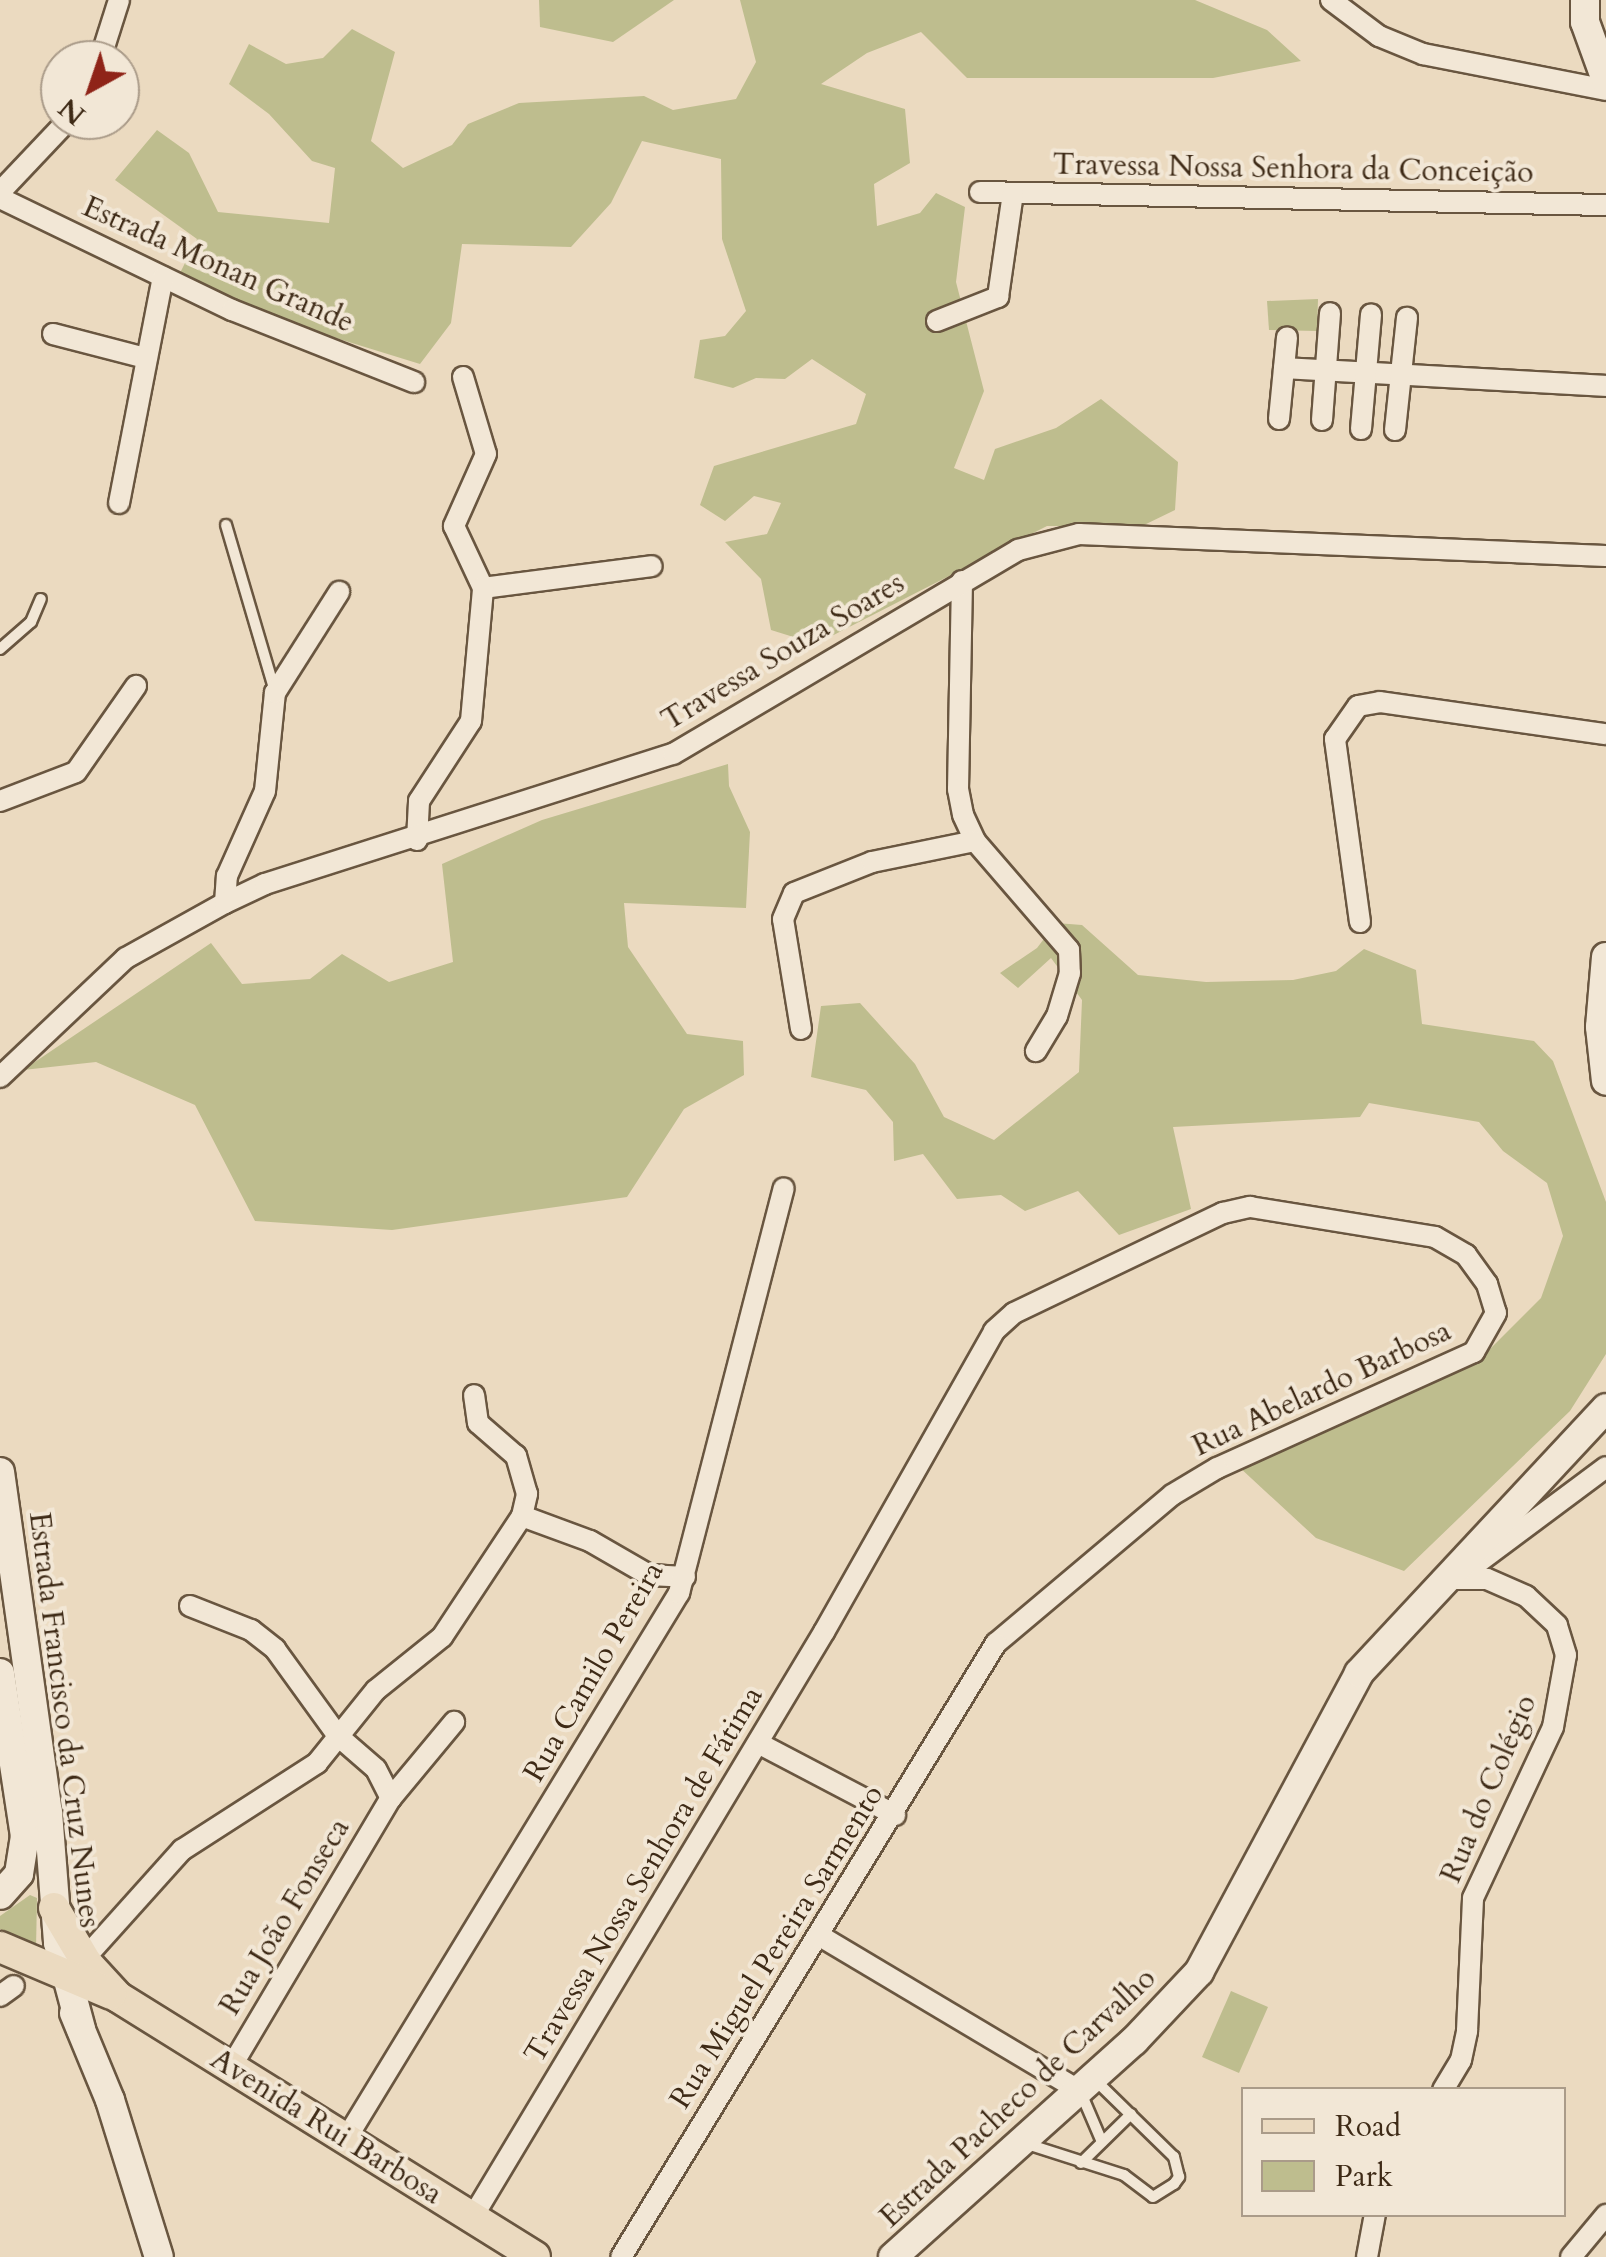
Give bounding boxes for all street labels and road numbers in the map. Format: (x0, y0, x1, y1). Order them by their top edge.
street label: Travessa Nossa Senhora da Conceição (1052, 147, 1534, 191)
street label: Estrada Monan Grande (77, 189, 359, 341)
street label: Travessa Souza Soares (655, 565, 911, 739)
street label: Rua Abelardo Barbosa (1187, 1313, 1457, 1465)
street label: Estrada Francisco da Cruz Nunes (21, 1510, 107, 1930)
street label: Rua Camilo Pereira (516, 1556, 672, 1788)
street label: Travessa Nossa Senhora de Fátima (517, 1680, 771, 2070)
street label: Rua do Colégio (1433, 1690, 1545, 1888)
street label: Rua Miguel Pereira Sarmento (662, 1779, 892, 2115)
street label: Rua João Fonseca (212, 1812, 358, 2022)
street label: Estrada Pacheco de Carvalho (873, 1961, 1163, 2235)
street label: Avenida Rui Barbosa (204, 2041, 448, 2213)

